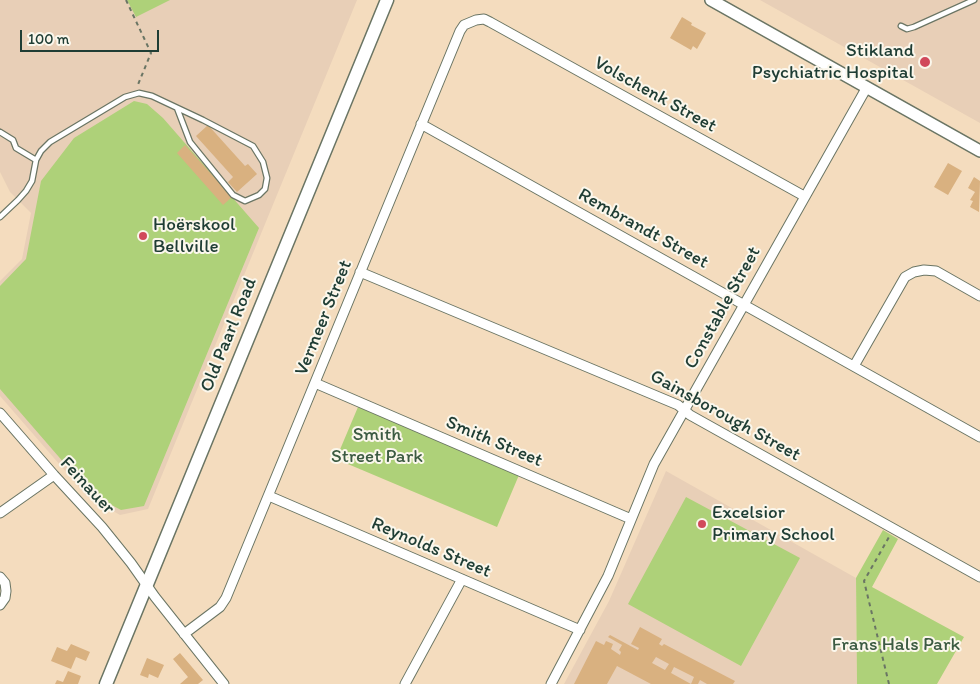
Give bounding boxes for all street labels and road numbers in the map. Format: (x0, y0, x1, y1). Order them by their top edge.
street label: Volschenk Street (590, 52, 720, 138)
street label: Rembrandt Street (574, 184, 712, 274)
street label: Constable Street (680, 243, 766, 373)
street label: Vermeer Street (290, 257, 358, 379)
street label: Old Paarl Road (196, 275, 262, 395)
street label: Gainsborough Street (646, 365, 804, 467)
street label: Smith Street (442, 411, 546, 473)
street label: Feinauer (55, 452, 119, 520)
street label: Reynolds Street (368, 513, 494, 583)

